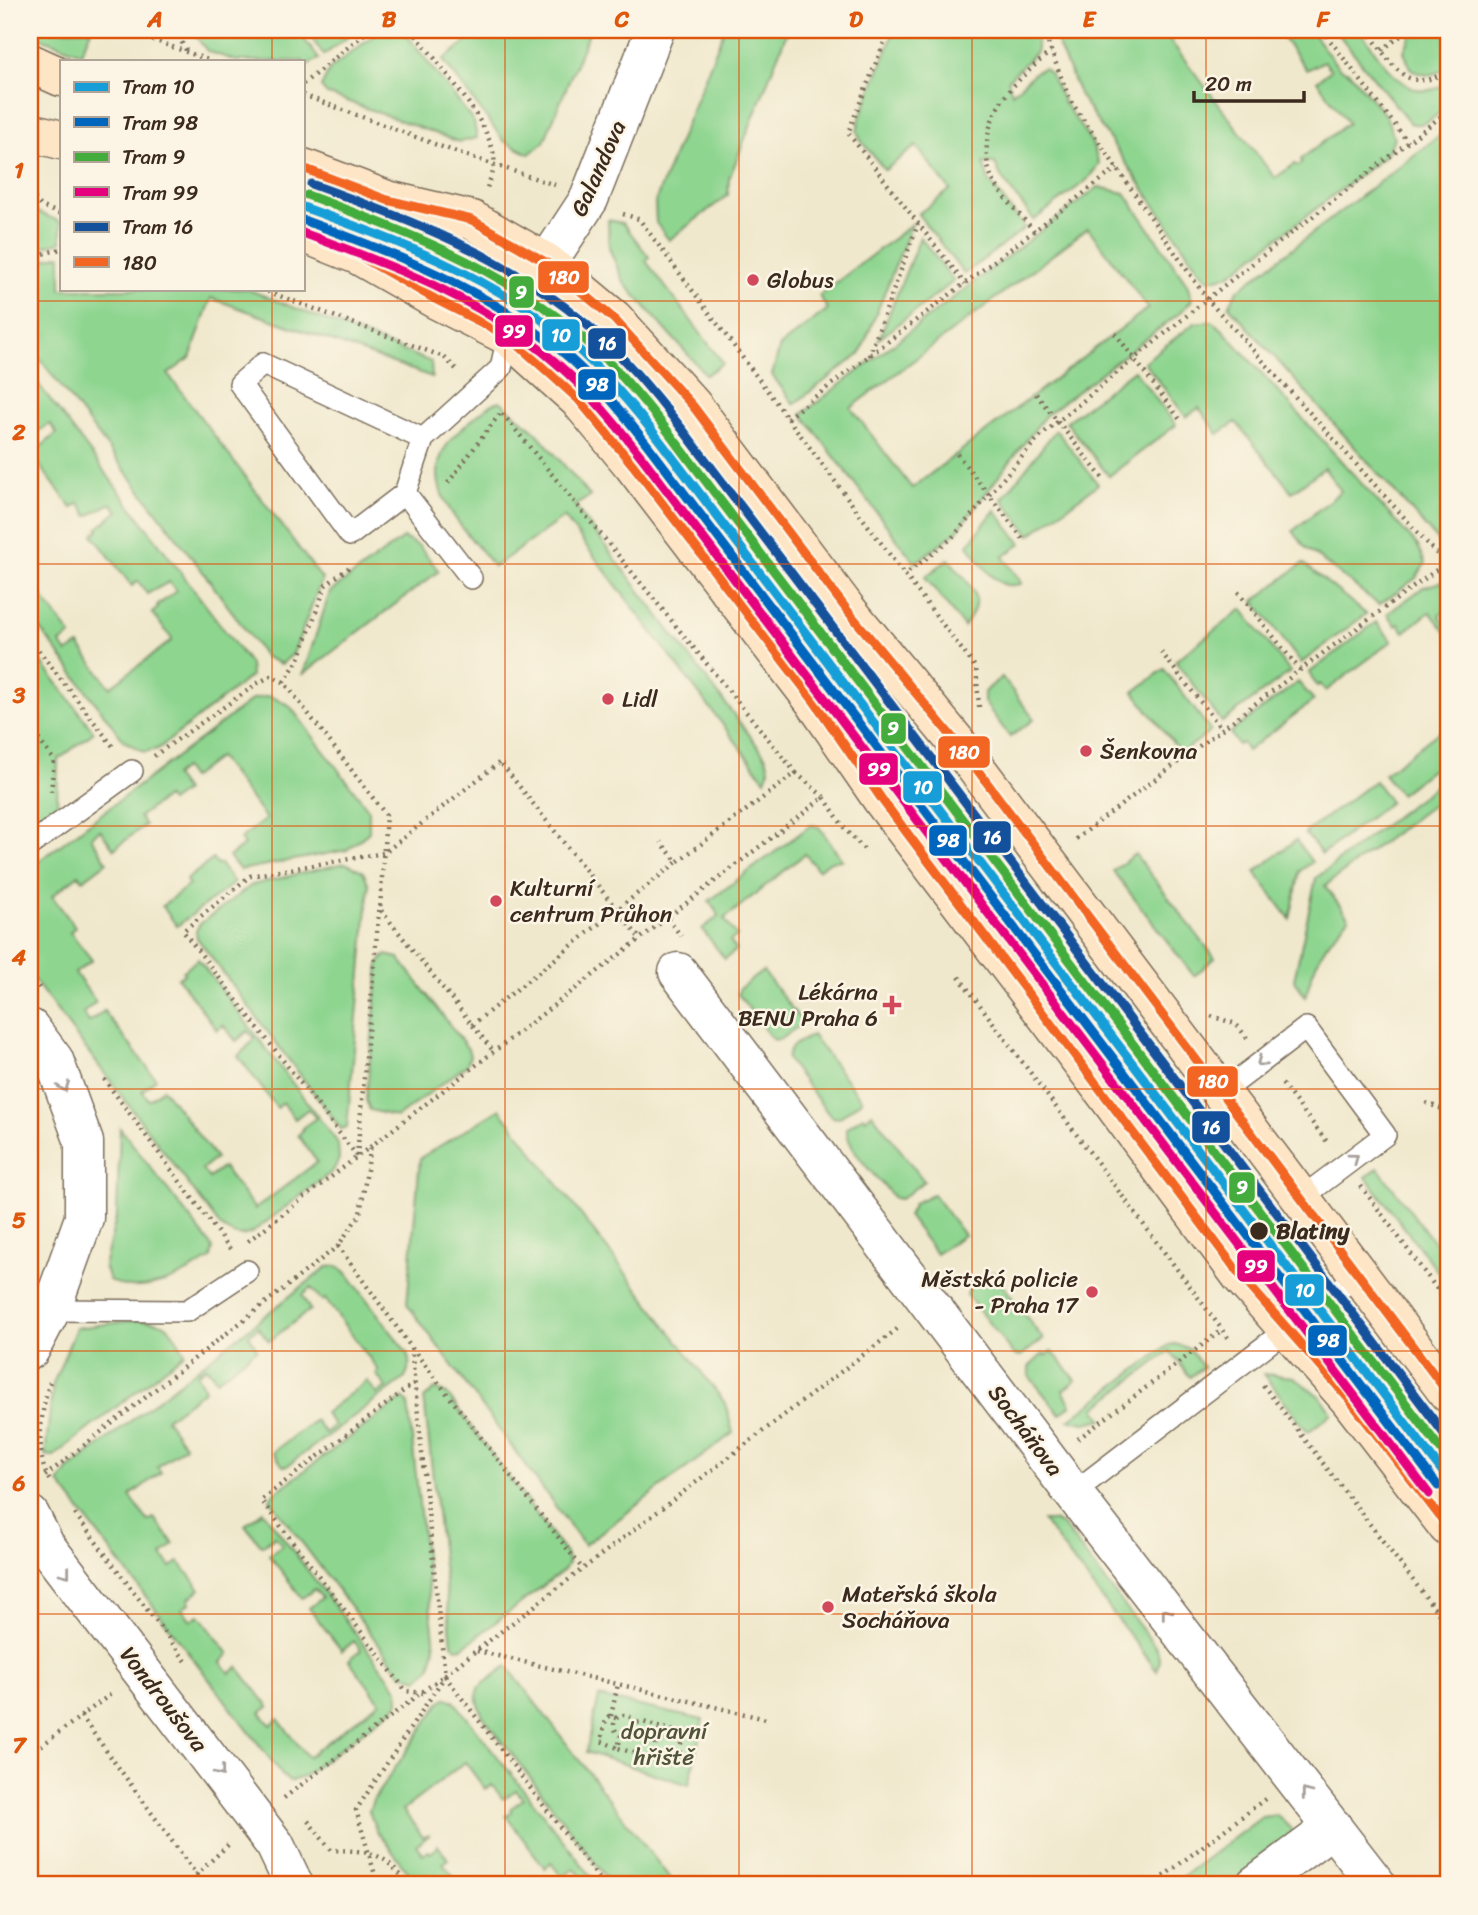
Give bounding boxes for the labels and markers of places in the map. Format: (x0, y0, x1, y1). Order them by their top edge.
place label: Globus (767, 260, 834, 301)
marker: Globus (745, 272, 761, 288)
place label: Lidl (622, 679, 658, 720)
marker: Lidl (600, 691, 616, 707)
place label: Šenkovna (1100, 731, 1198, 772)
marker: Šenkovna (1078, 743, 1094, 759)
place label: Kulturní centrum Průhon (510, 868, 672, 935)
marker: Kulturní centrum Průhon (488, 893, 504, 909)
place label: Lékárna BENU Praha 6 (738, 972, 878, 1039)
marker: Lékárna BENU Praha 6 (884, 997, 900, 1013)
place label: Blatiny (1276, 1211, 1351, 1252)
marker: Blatiny (1248, 1220, 1270, 1242)
place label: Městská policie - Praha 17 (921, 1259, 1080, 1326)
marker: Městská policie - Praha 17 (1084, 1284, 1100, 1300)
place label: Mateřská škola Socháňova (842, 1574, 997, 1641)
marker: Mateřská škola Socháňova (820, 1599, 836, 1615)

